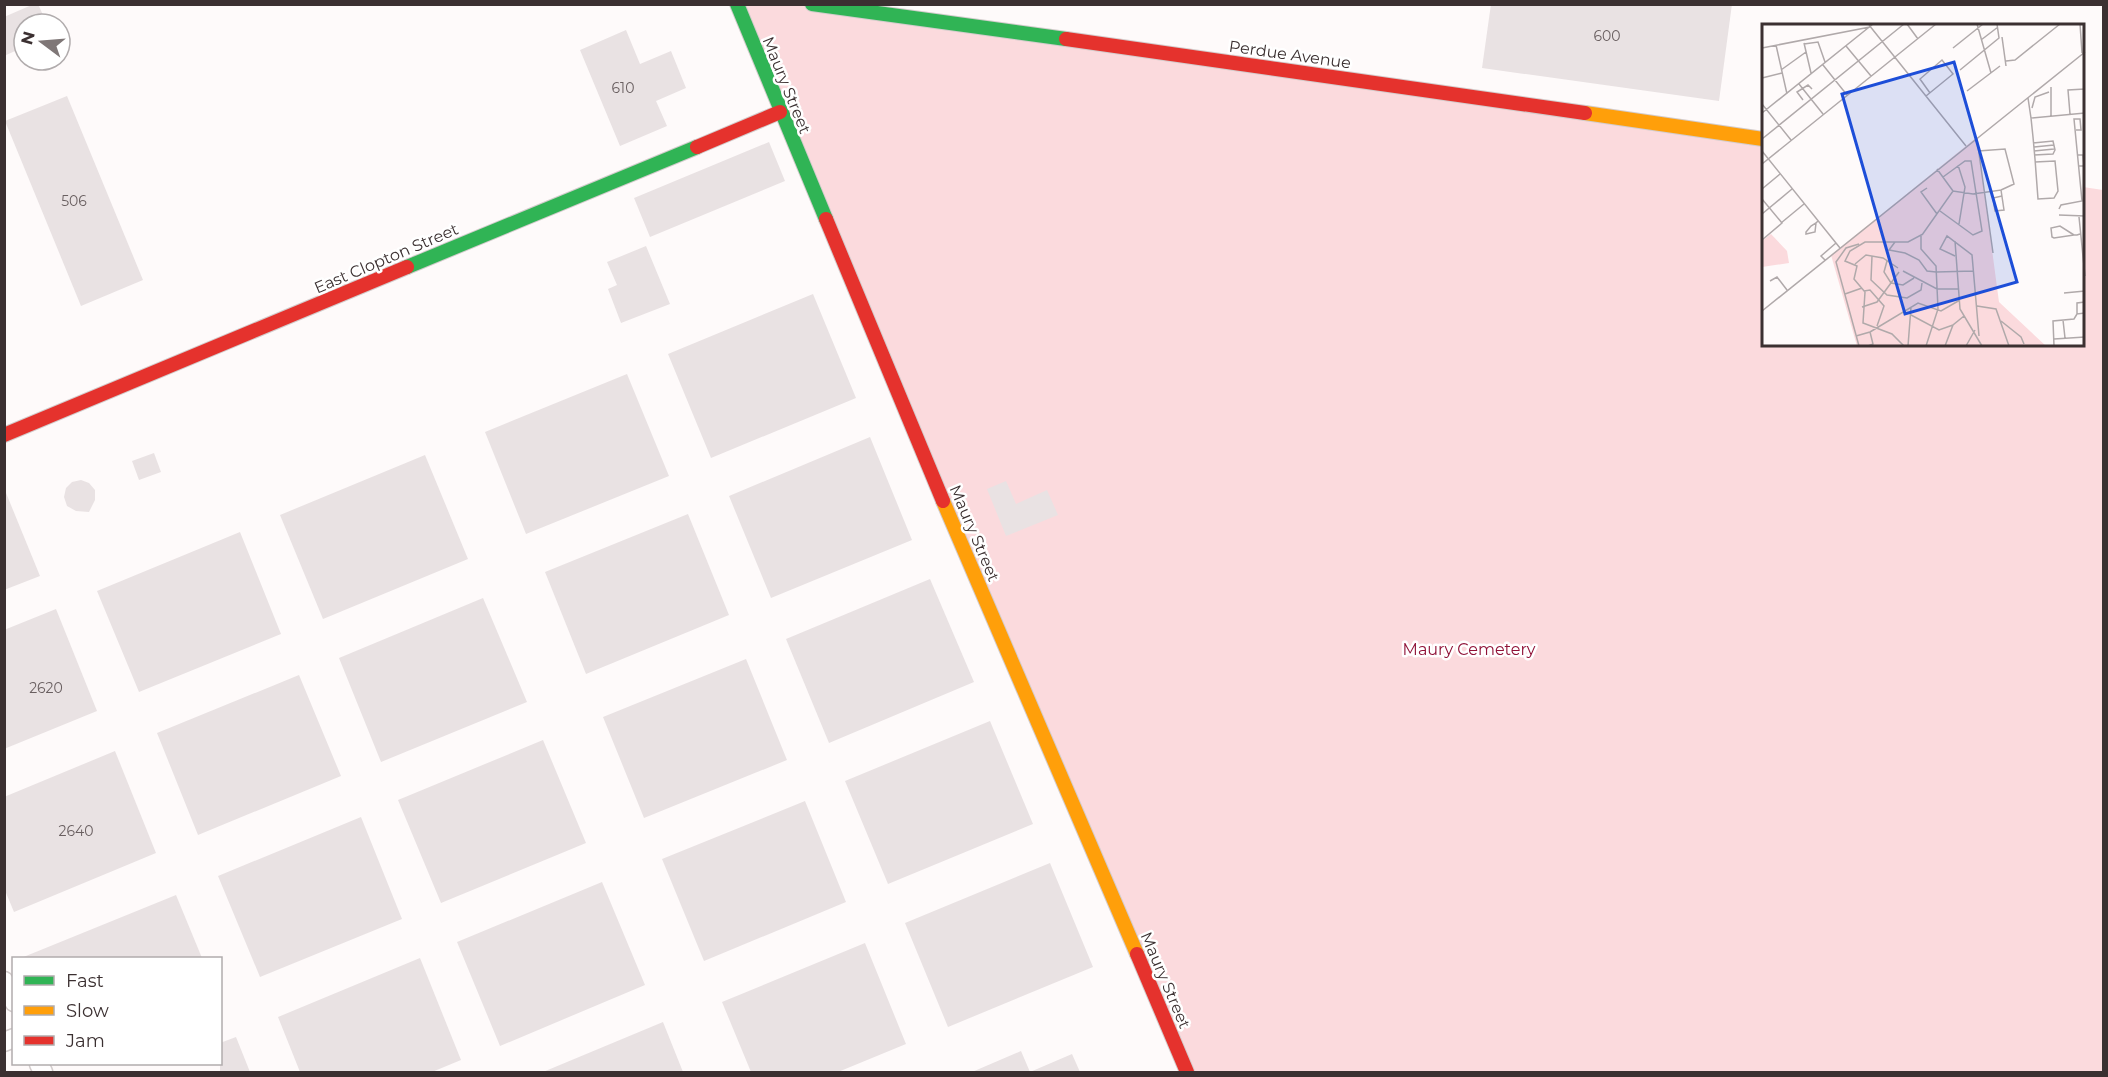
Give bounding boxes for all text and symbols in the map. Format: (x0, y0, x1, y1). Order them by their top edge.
north arrow (12, 12, 72, 72)
inset map (1762, 24, 2084, 346)
house number: 600 (1593, 27, 1621, 45)
text: N (17, 29, 39, 47)
street label: Maury Street (758, 34, 815, 137)
street label: Perdue Avenue (1228, 37, 1352, 72)
house number: 610 (612, 79, 634, 97)
house number: 506 (61, 192, 87, 210)
street label: East Clopton Street (311, 219, 462, 297)
street label: Maury Street (946, 482, 1004, 585)
park label: Maury Cemetery (1403, 640, 1536, 659)
house number: 2620 (29, 679, 63, 697)
house number: 2640 (59, 822, 93, 840)
street label: Maury Street (1137, 929, 1195, 1032)
legend (12, 957, 222, 1065)
text: Fast (66, 970, 104, 992)
text: Slow (66, 1000, 109, 1022)
text: Jam (65, 1030, 105, 1052)

